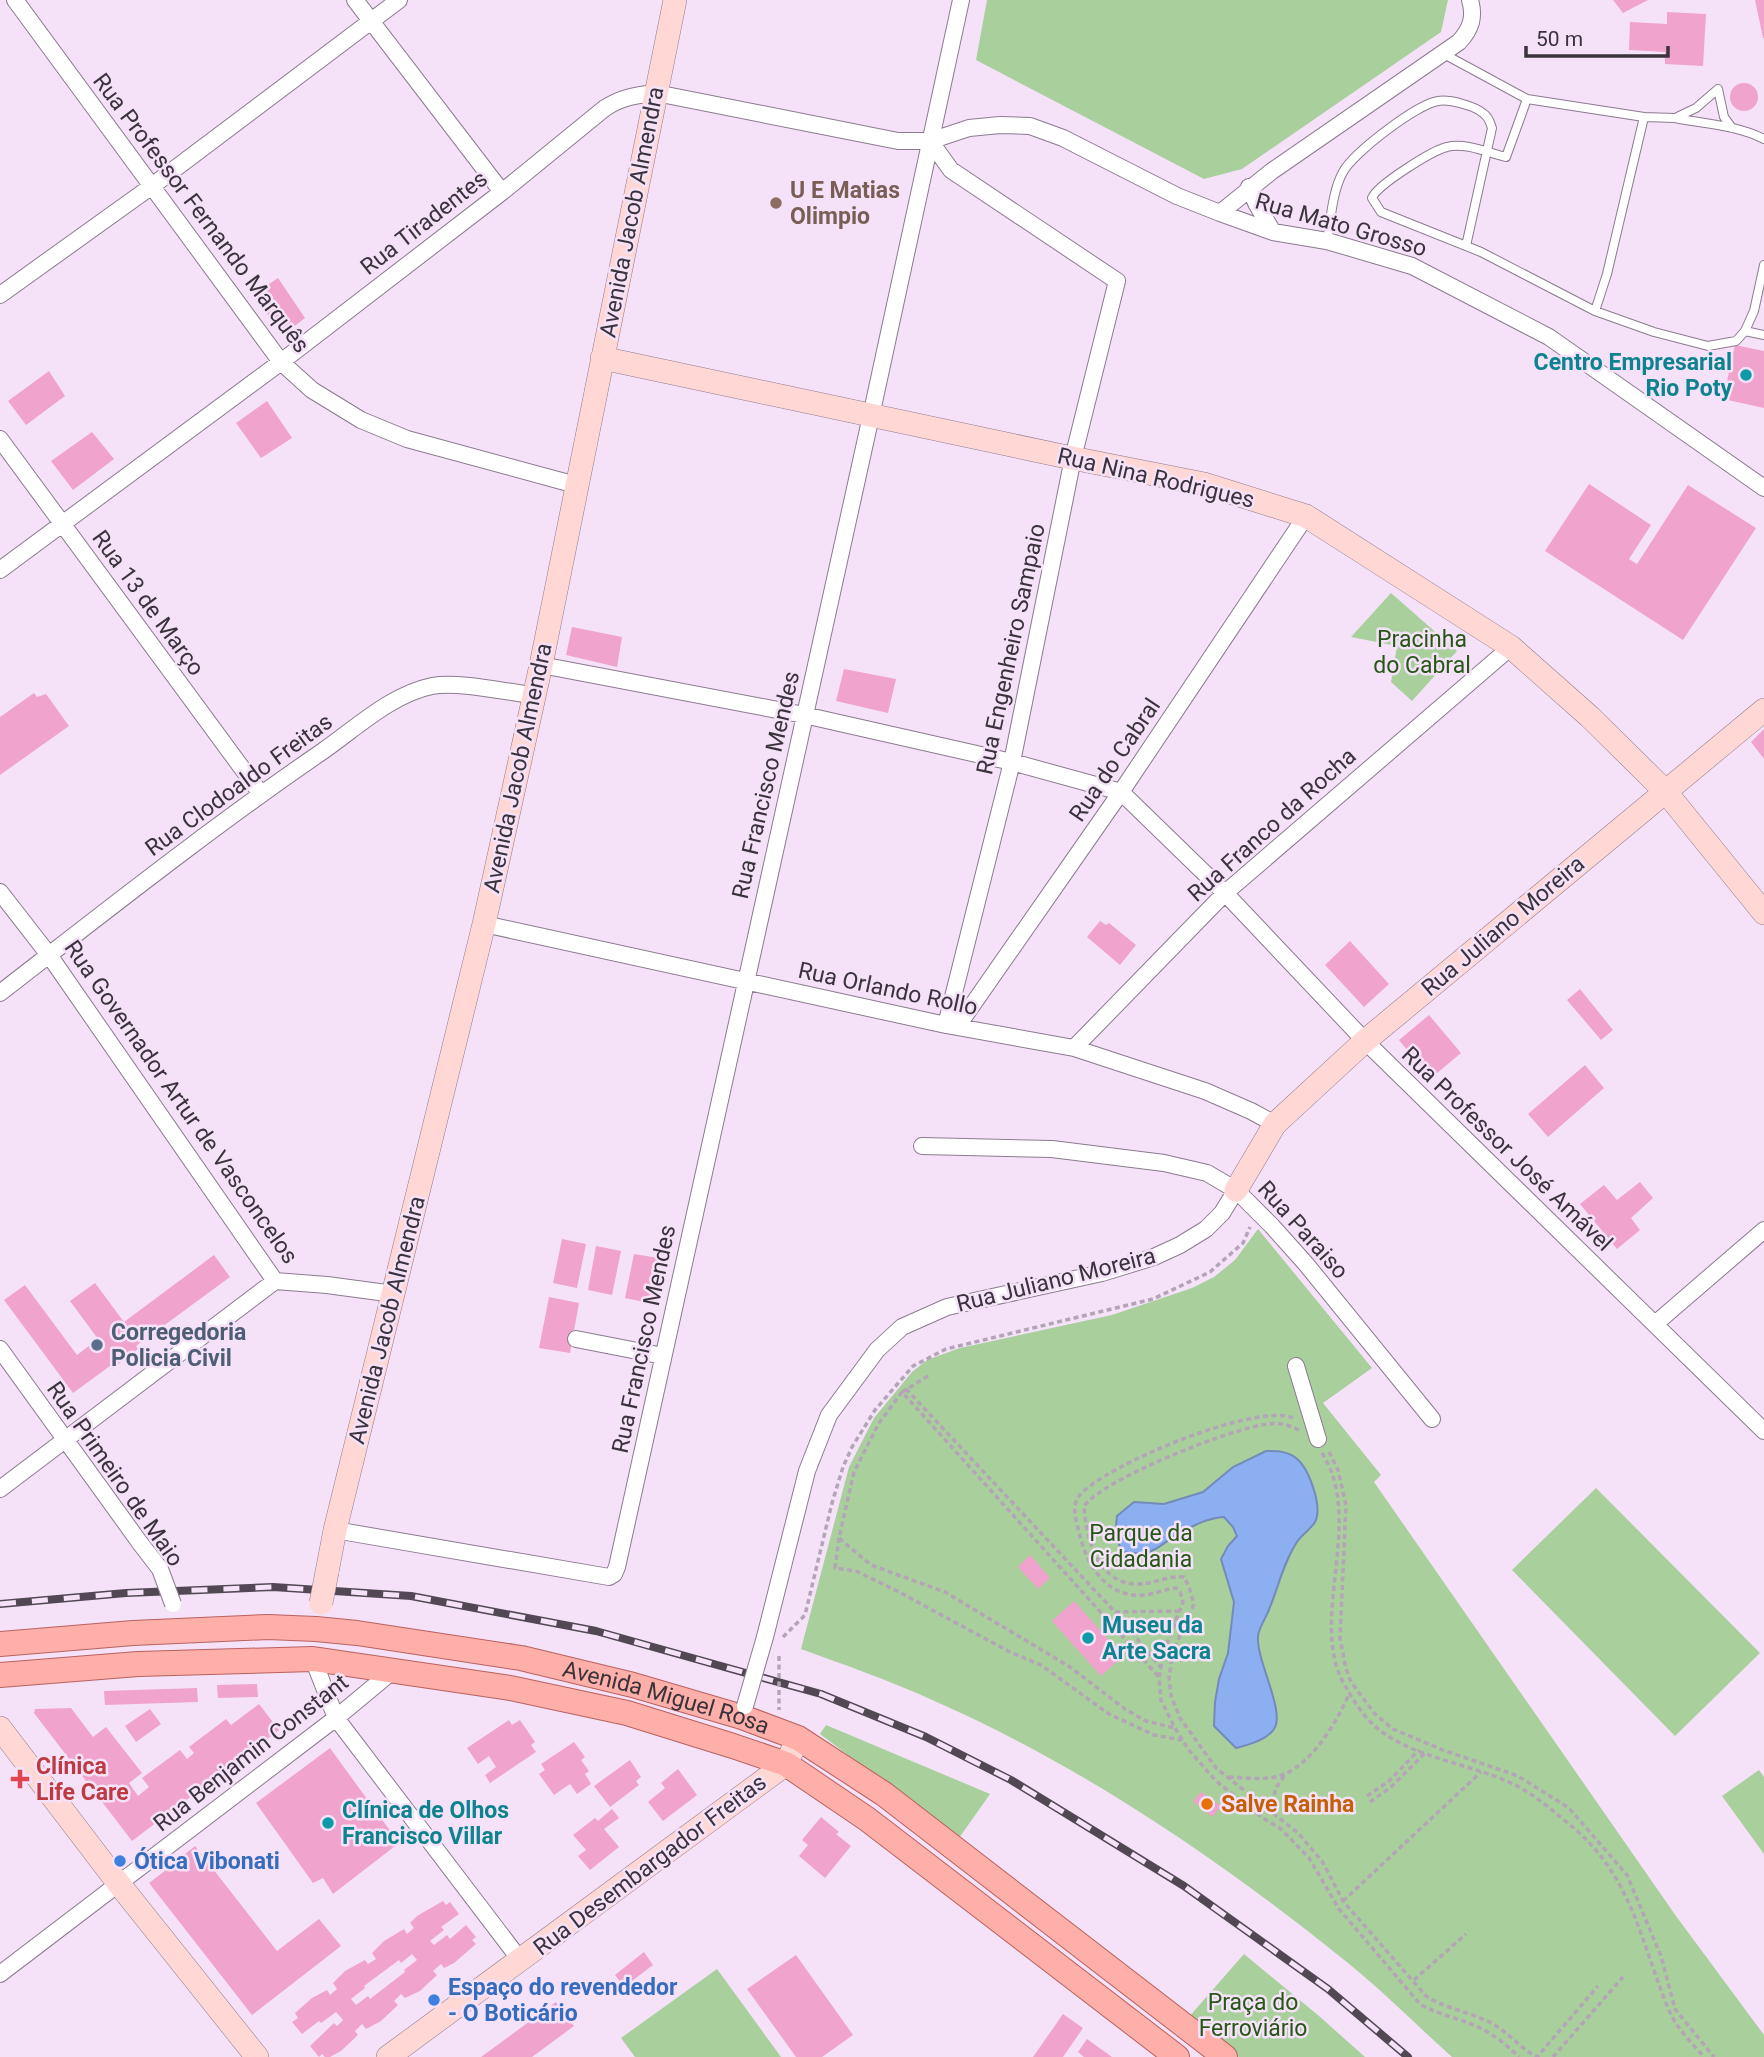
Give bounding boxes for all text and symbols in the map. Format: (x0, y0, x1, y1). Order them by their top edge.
scale bar (1526, 14, 1668, 58)
text: 50 m (1536, 27, 1583, 51)
street label: Rua Professor Fernando Marquês (87, 68, 315, 358)
street label: Avenida Jacob Almendra (594, 84, 670, 340)
street label: Rua Tiradentes (355, 165, 493, 281)
place label: U E Matias Olimpio (790, 177, 900, 230)
street label: Rua Mato Grosso (1252, 188, 1430, 262)
marker: U E Matias Olimpio (768, 195, 784, 211)
place label: Centro Empresarial Rio Poty (1534, 349, 1732, 402)
marker: Centro Empresarial Rio Poty (1738, 367, 1754, 383)
street label: Rua Nina Rodrigues (1055, 442, 1257, 514)
street label: Rua Engenheiro Sampaio (971, 521, 1051, 777)
street label: Rua 13 de Março (86, 525, 210, 681)
park label: Pracinha do Cabral (1373, 626, 1471, 679)
street label: Avenida Jacob Almendra (478, 641, 558, 895)
street label: Rua Francisco Mendes (727, 669, 805, 901)
street label: Rua do Cabral (1064, 693, 1166, 827)
street label: Rua Clodoaldo Freitas (140, 708, 338, 862)
street label: Rua Franco da Rocha (1182, 742, 1362, 908)
street label: Rua Juliano Moreira (1416, 850, 1590, 1002)
street label: Rua Governador Artur de Vasconcelos (58, 935, 304, 1269)
street label: Rua Orlando Rollo (796, 957, 980, 1021)
street label: Rua Professor José Amável (1396, 1041, 1618, 1257)
street label: Rua Paraiso (1252, 1175, 1354, 1285)
street label: Avenida Jacob Almendra (343, 1193, 431, 1447)
street label: Rua Francisco Mendes (607, 1223, 681, 1455)
street label: Rua Juliano Moreira (954, 1242, 1158, 1318)
place label: Corregedoria Policia Civil (111, 1319, 246, 1372)
marker: Corregedoria Policia Civil (89, 1337, 105, 1353)
street label: Rua Primeiro de Maio (41, 1376, 189, 1572)
park label: Parque da Cidadania (1089, 1520, 1193, 1573)
place label: Museu da Arte Sacra (1102, 1612, 1211, 1665)
marker: Museu da Arte Sacra (1080, 1630, 1096, 1646)
street label: Avenida Miguel Rosa (560, 1655, 773, 1740)
street label: Rua Benjamin Constant (148, 1669, 354, 1837)
place label: Clínica Life Care (36, 1753, 129, 1806)
marker: Clínica Life Care (10, 1769, 30, 1789)
street label: Rua Desembargador Freitas (528, 1769, 772, 1961)
place label: Salve Rainha (1221, 1791, 1354, 1818)
marker: Salve Rainha (1199, 1796, 1215, 1812)
place label: Clínica de Olhos Francisco Villar (342, 1797, 509, 1850)
marker: Clínica de Olhos Francisco Villar (320, 1815, 336, 1831)
place label: Ótica Vibonati (134, 1847, 280, 1875)
marker: Ótica Vibonati (112, 1853, 128, 1869)
place label: Espaço do revendedor - O Boticário (448, 1974, 678, 2027)
park label: Praça do Ferroviário (1199, 1989, 1307, 2042)
marker: Espaço do revendedor - O Boticário (426, 1992, 442, 2008)

